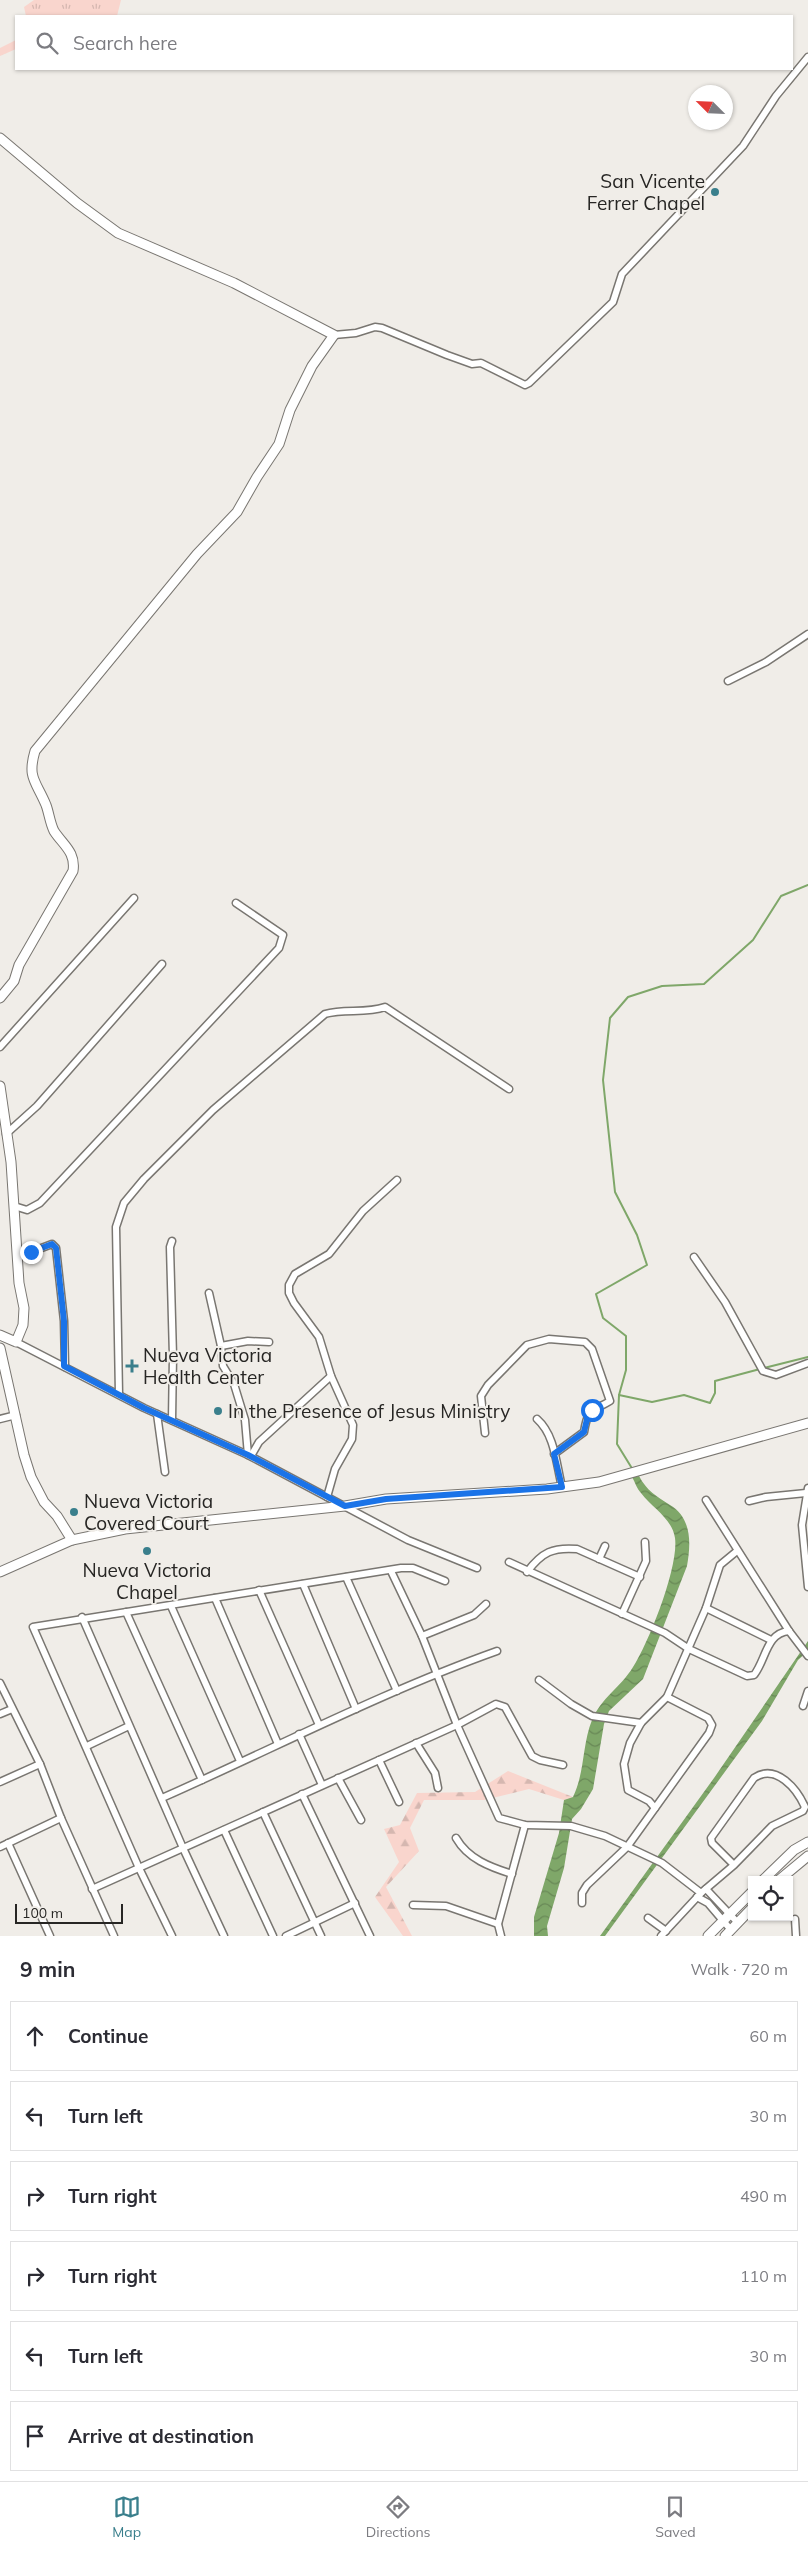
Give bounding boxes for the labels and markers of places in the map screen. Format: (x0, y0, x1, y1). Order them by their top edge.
place label: San Vicente Ferrer Chapel (587, 169, 705, 215)
marker: San Vicente Ferrer Chapel (709, 186, 721, 198)
place label: Nueva Victoria Health Center (143, 1343, 272, 1389)
marker: Nueva Victoria Health Center (125, 1359, 139, 1373)
place label: In the Presence of Jesus Ministry (228, 1399, 510, 1423)
marker: In the Presence of Jesus Ministry (212, 1405, 224, 1417)
place label: Nueva Victoria Covered Court (84, 1489, 213, 1535)
marker: Nueva Victoria Covered Court (68, 1506, 80, 1518)
marker: Nueva Victoria Chapel (141, 1545, 153, 1557)
place label: Nueva Victoria Chapel (82, 1558, 212, 1604)

